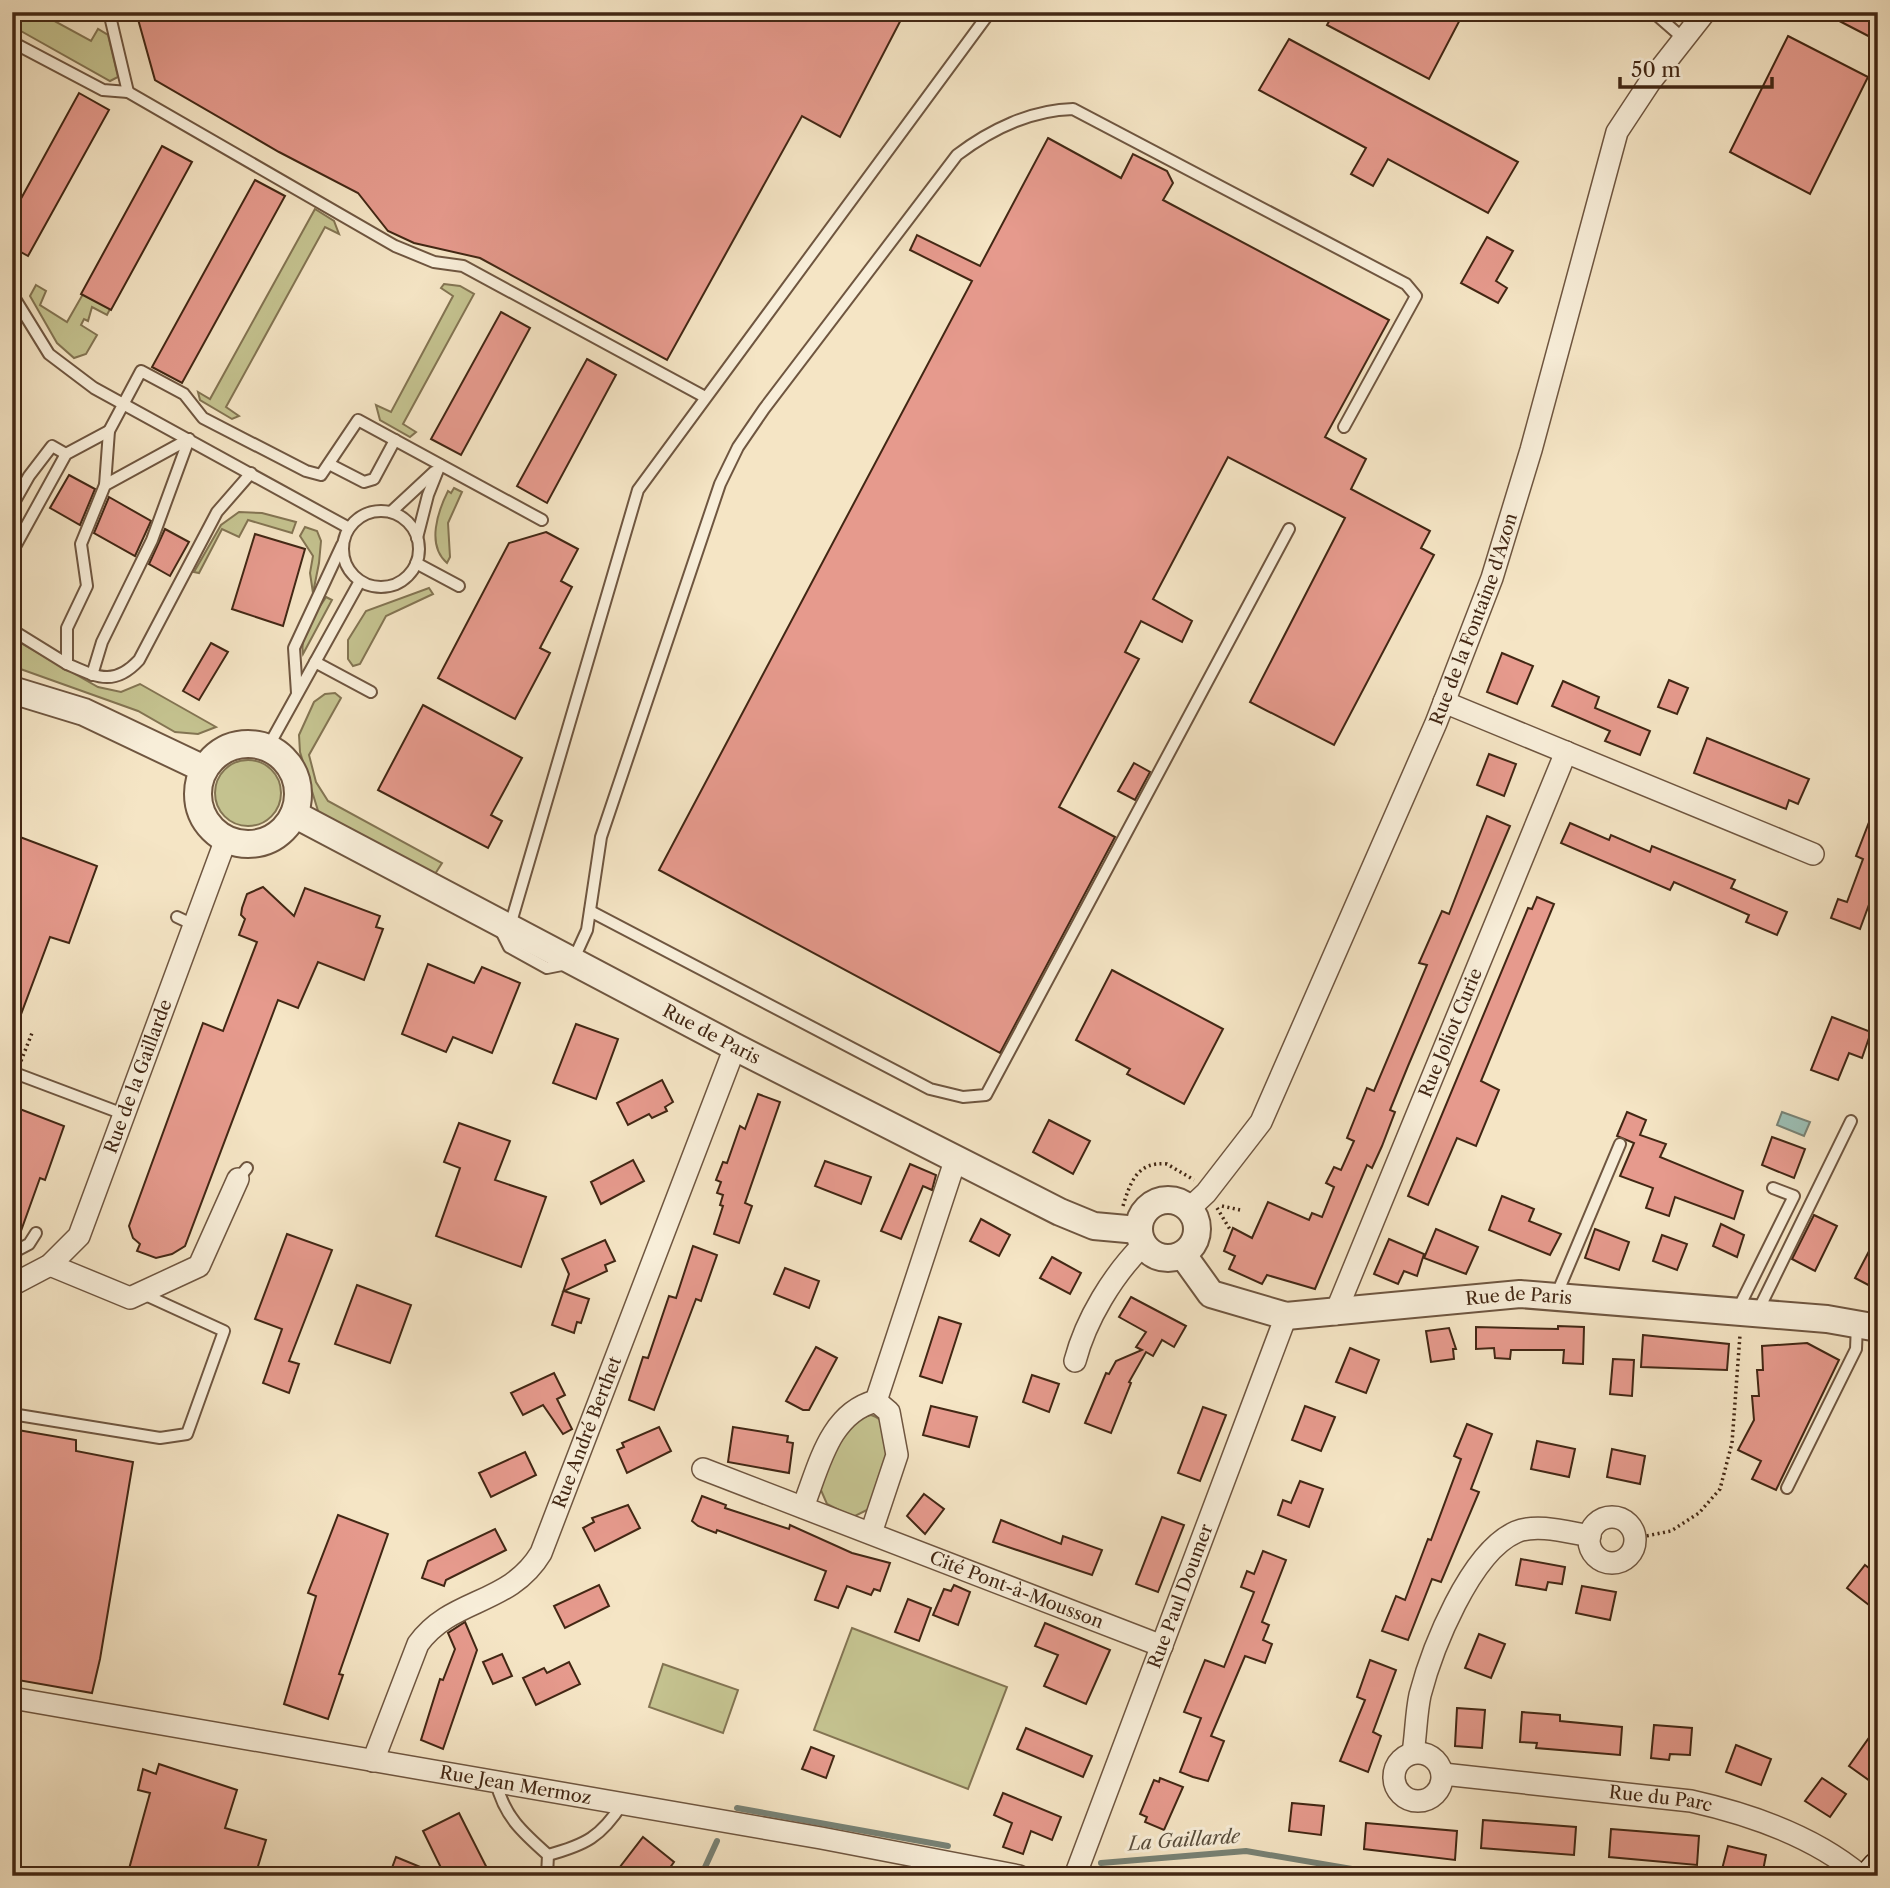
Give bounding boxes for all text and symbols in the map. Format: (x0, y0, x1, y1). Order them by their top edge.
scale bar (1620, 46, 1773, 90)
text: 50 m (1631, 57, 1681, 82)
street label: Rue de la Fontaine d'Azon (1425, 511, 1522, 728)
street label: Rue Joliot Curie (1414, 965, 1487, 1101)
street label: Rue de la Gaillarde (99, 996, 177, 1157)
street label: Rue de Paris (659, 1000, 764, 1069)
street label: Rue de Paris (1464, 1283, 1573, 1310)
street label: Rue André Berthet (548, 1353, 627, 1511)
street label: Rue Paul Doumer (1143, 1520, 1218, 1672)
street label: Cité Pont-à-Mousson (926, 1546, 1107, 1633)
street label: Rue Jean Mermoz (438, 1761, 593, 1809)
street label: Rue du Parc (1608, 1781, 1715, 1817)
water label: La Gaillarde (1125, 1825, 1242, 1856)

